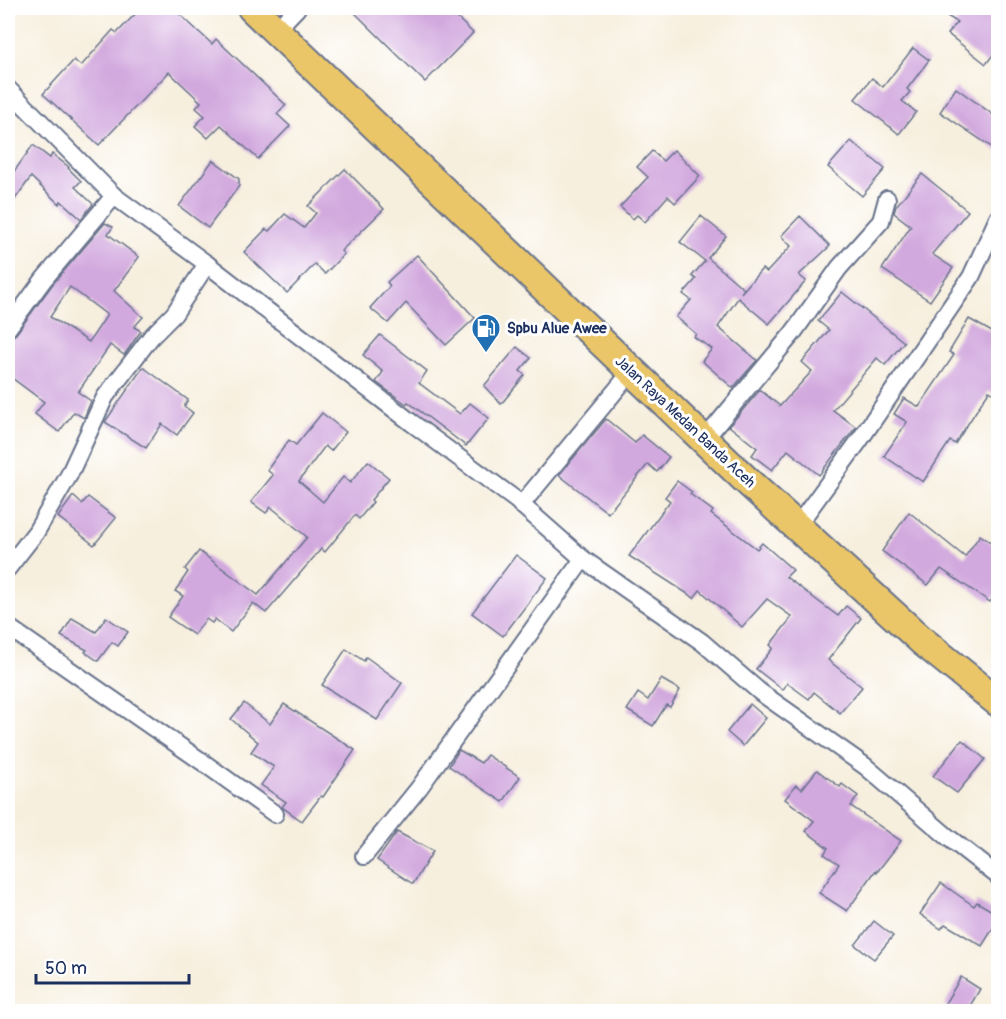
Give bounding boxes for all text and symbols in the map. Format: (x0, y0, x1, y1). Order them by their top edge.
fuel station icon: Spbu Alue Awee (470, 312, 502, 354)
place label: Spbu Alue Awee (507, 319, 607, 338)
street label: Jalan Raya Medan Banda Aceh (611, 352, 759, 492)
scale bar (36, 947, 189, 985)
text: 50 m (45, 957, 87, 980)

